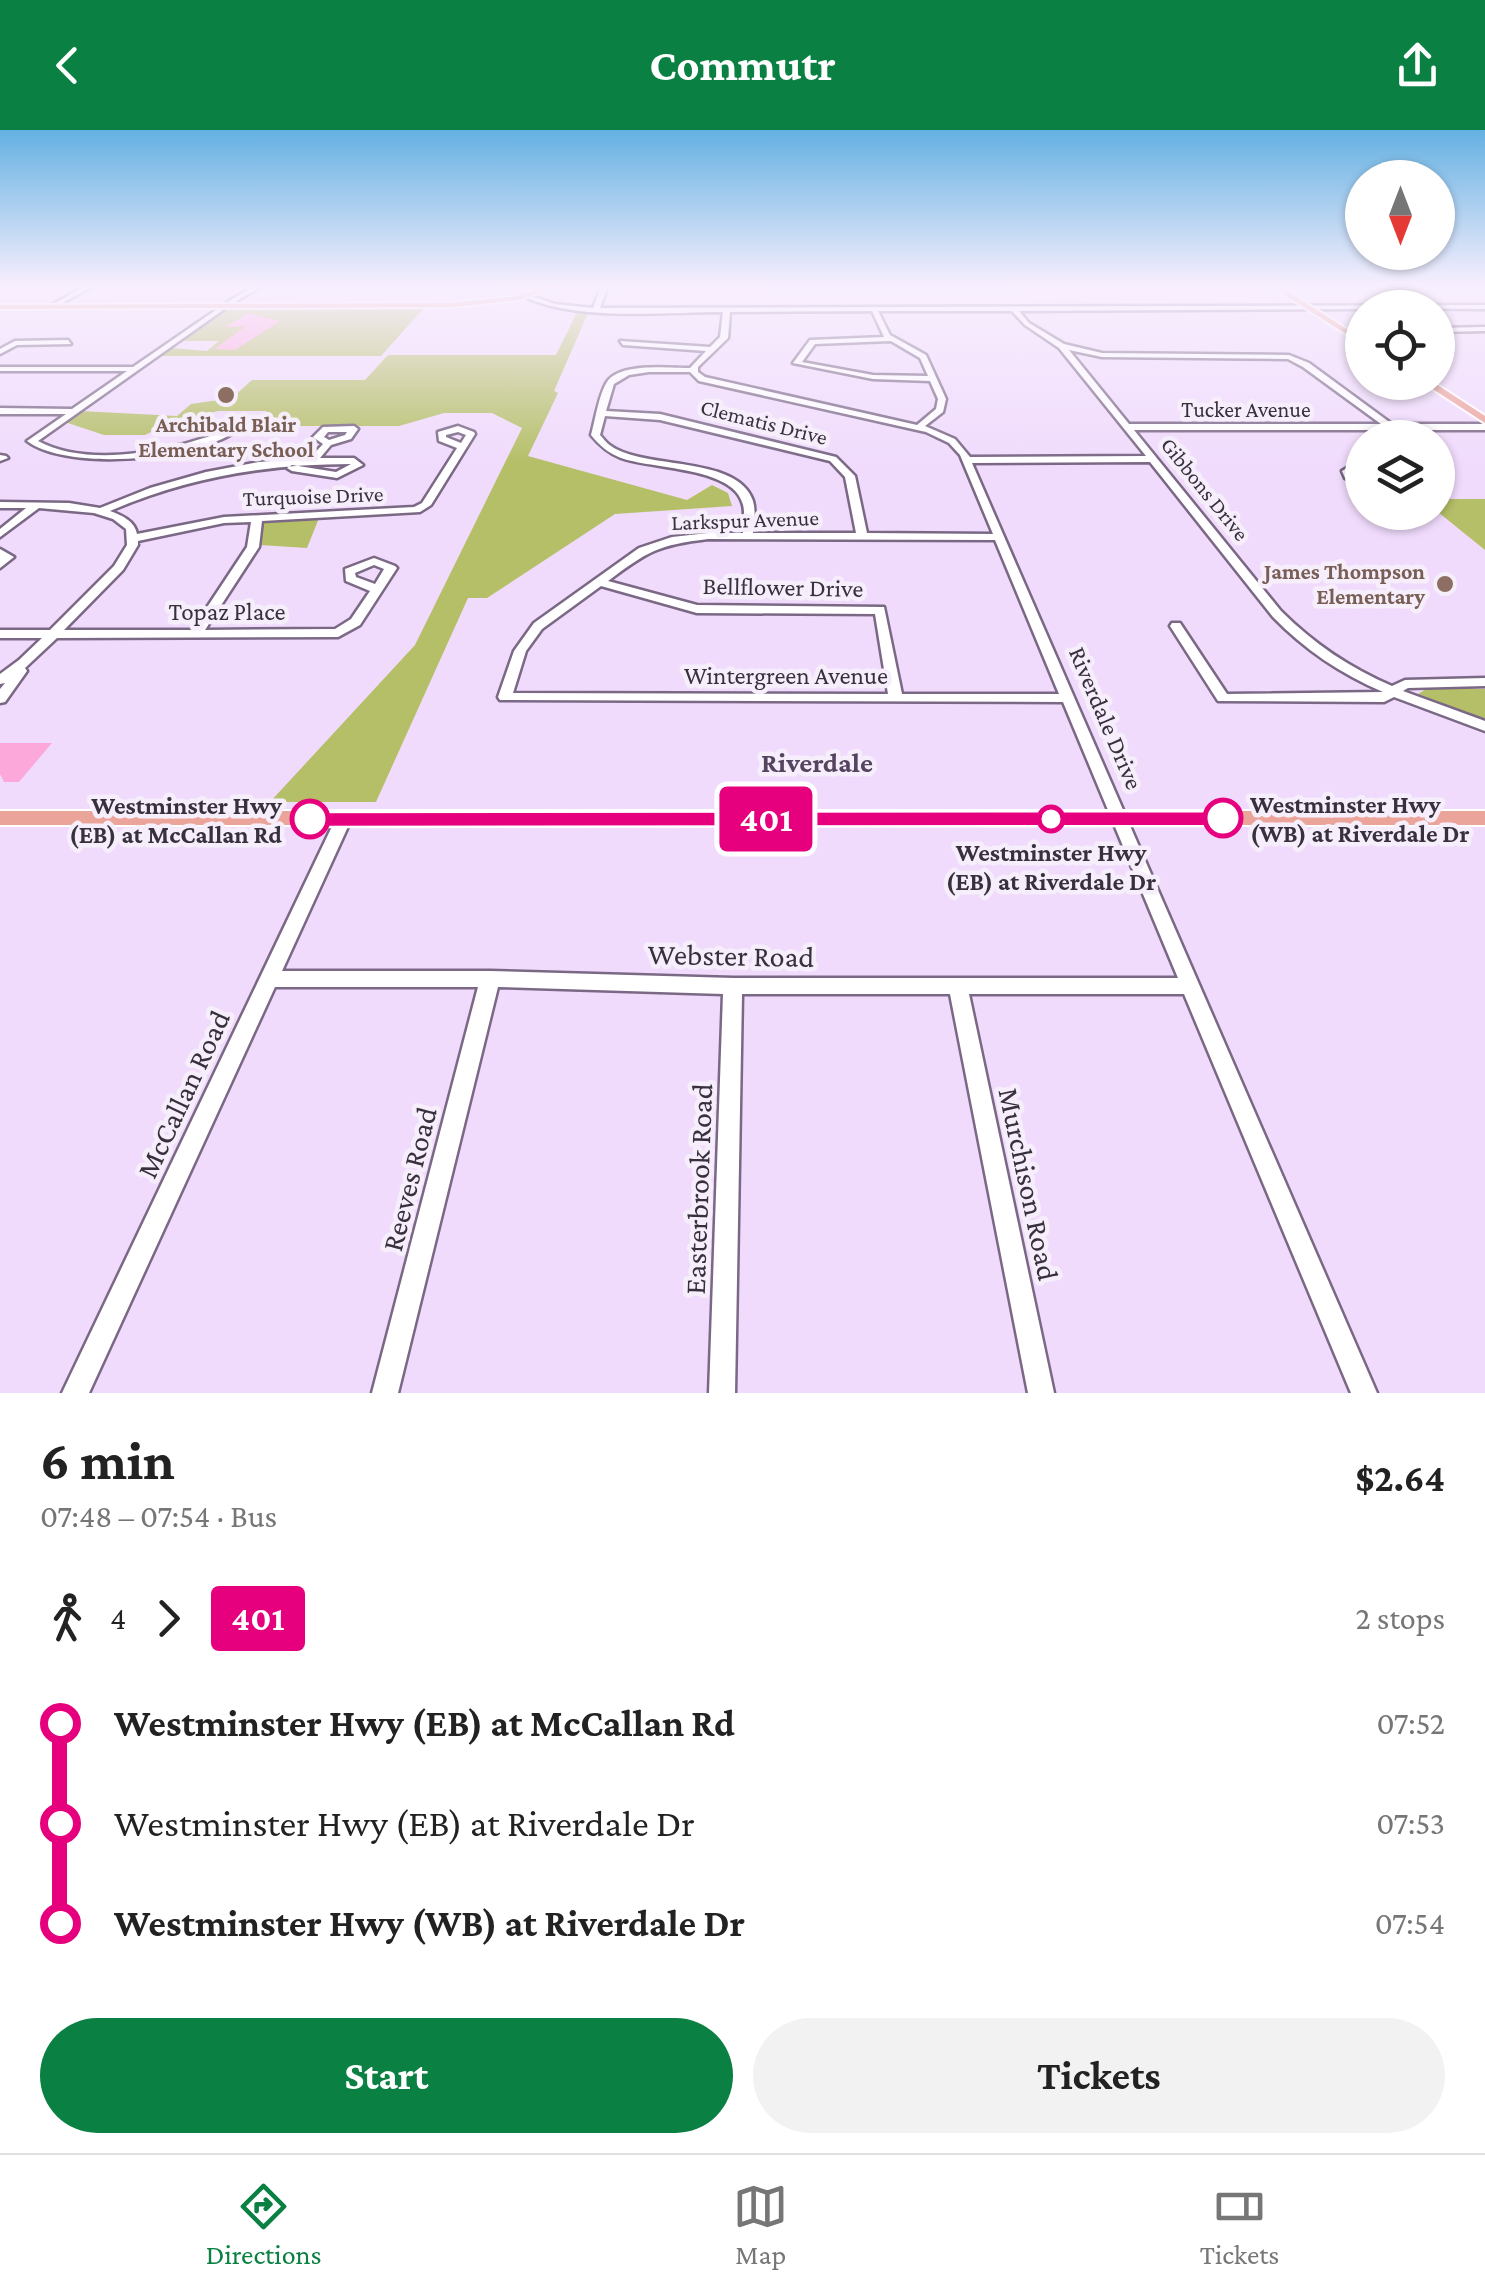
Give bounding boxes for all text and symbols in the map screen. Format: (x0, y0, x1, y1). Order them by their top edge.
icon: back (40, 38, 95, 93)
icon: share (1390, 38, 1445, 93)
text: Commutr (649, 40, 836, 90)
north arrow (1345, 160, 1455, 270)
map controls (1345, 160, 1455, 530)
button: locate (1345, 290, 1455, 400)
marker: Archibald Blair Elementary School (215, 384, 237, 406)
street label: Clematis Drive (698, 394, 830, 450)
street label: Tucker Avenue (1181, 397, 1311, 422)
place label: Archibald Blair Elementary School (138, 412, 314, 462)
button: layers (1345, 420, 1455, 530)
street label: Gibbons Drive (1156, 432, 1254, 546)
street label: Turquoise Drive (242, 481, 384, 511)
street label: Larkspur Avenue (671, 505, 819, 535)
place label: James Thompson Elementary (1262, 559, 1425, 609)
street label: Bellflower Drive (702, 572, 864, 602)
marker: James Thompson Elementary (1434, 573, 1456, 595)
street label: Topaz Place (169, 598, 285, 626)
street label: Riverdale Drive (1064, 643, 1148, 793)
street label: Wintergreen Avenue (684, 662, 888, 690)
district label: Riverdale (761, 747, 873, 778)
line badge: 401 (708, 786, 824, 852)
place label: Westminster Hwy (WB) at Riverdale Dr (1249, 791, 1470, 848)
place label: Westminster Hwy (EB) at McCallan Rd (69, 792, 283, 849)
marker: Westminster Hwy (WB) at Riverdale Dr (1204, 799, 1242, 837)
marker: Westminster Hwy (EB) at McCallan Rd (291, 800, 329, 838)
text: 401 (739, 800, 793, 839)
marker: Westminster Hwy (EB) at Riverdale Dr (1038, 806, 1064, 832)
place label: Westminster Hwy (EB) at Riverdale Dr (946, 839, 1156, 896)
street label: Webster Road (647, 937, 815, 973)
street label: McCallan Road (130, 1005, 236, 1183)
street label: Easterbrook Road (678, 1083, 718, 1295)
street label: Murchison Road (992, 1085, 1066, 1284)
street label: Reeves Road (375, 1103, 443, 1255)
text: 6 min (40, 1430, 175, 1491)
text: $2.64 (1355, 1457, 1445, 1499)
text: 07:48 – 07:54 · Bus (40, 1498, 277, 1534)
icon: walk (40, 1591, 95, 1646)
icon: forward (141, 1591, 196, 1646)
text: 401 (231, 1599, 285, 1638)
text: 4 (110, 1600, 126, 1636)
text: 2 stops (1356, 1600, 1445, 1636)
text: Westminster Hwy (EB) at McCallan Rd (114, 1702, 735, 1744)
text: 07:52 (1377, 1705, 1445, 1741)
text: Westminster Hwy (EB) at Riverdale Dr (114, 1802, 695, 1844)
text: 07:53 (1376, 1805, 1445, 1841)
text: Westminster Hwy (WB) at Riverdale Dr (114, 1902, 745, 1944)
text: 07:54 (1375, 1905, 1445, 1941)
button: Start (40, 2018, 733, 2133)
button: Tickets (753, 2018, 1445, 2133)
tab: Directions (206, 2179, 322, 2270)
tab: Map (733, 2179, 788, 2270)
tab: Tickets (1200, 2179, 1279, 2270)

